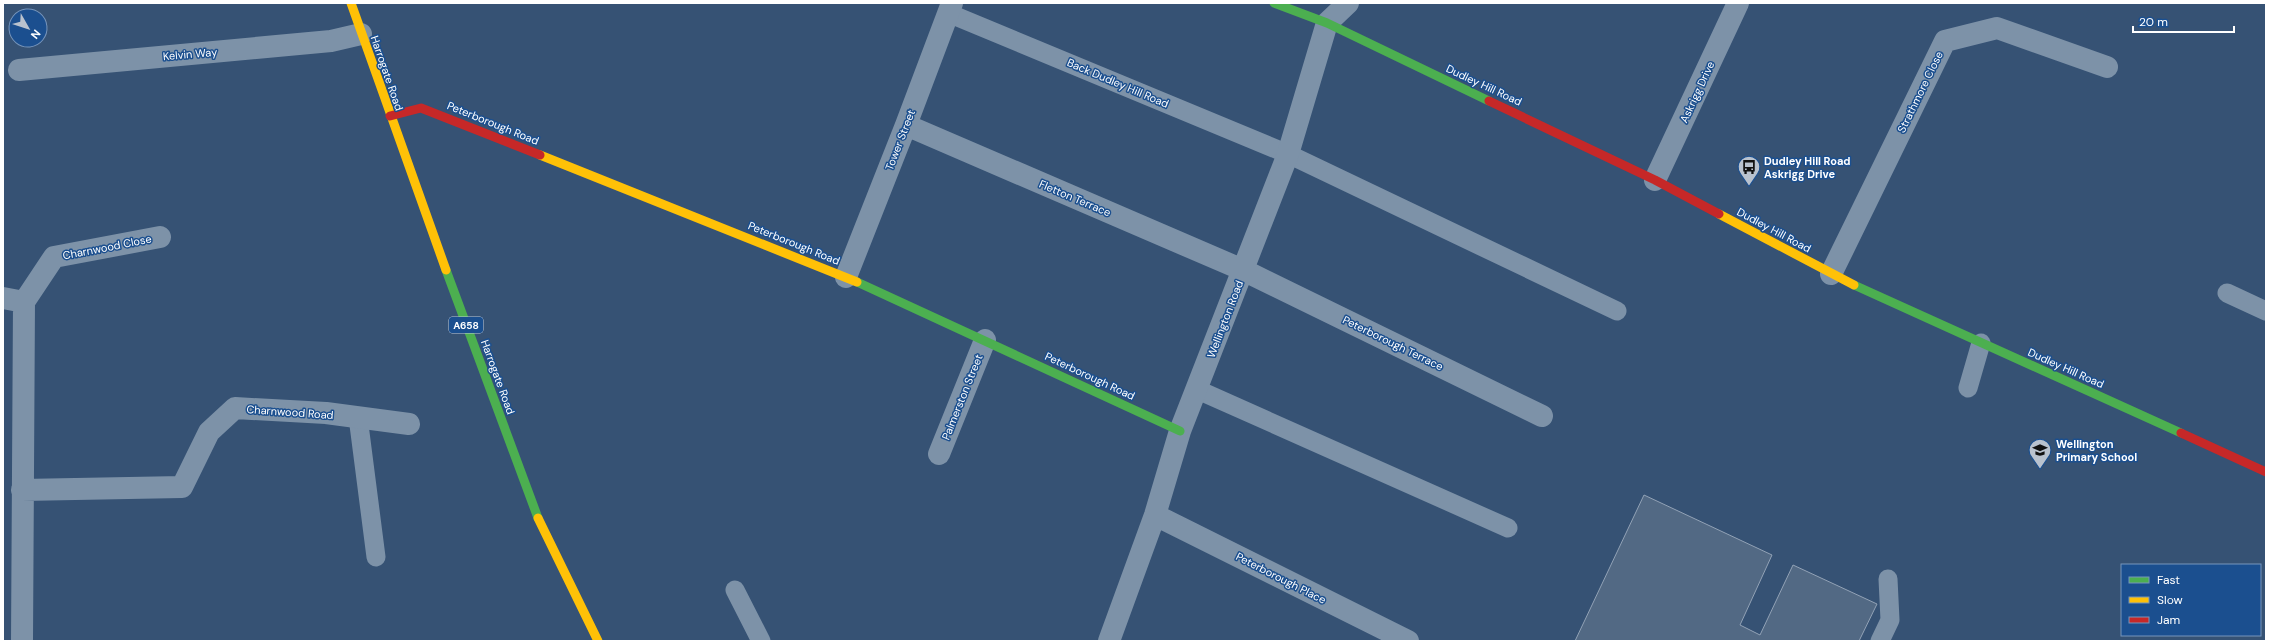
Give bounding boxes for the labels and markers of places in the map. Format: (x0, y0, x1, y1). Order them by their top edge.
bus stop icon: Dudley Hill Road Askrigg Drive (1736, 154, 1762, 187)
place label: Dudley Hill Road Askrigg Drive (1764, 154, 1851, 181)
school or university icon: Wellington Primary School (2027, 437, 2053, 470)
place label: Wellington Primary School (2056, 437, 2137, 464)

